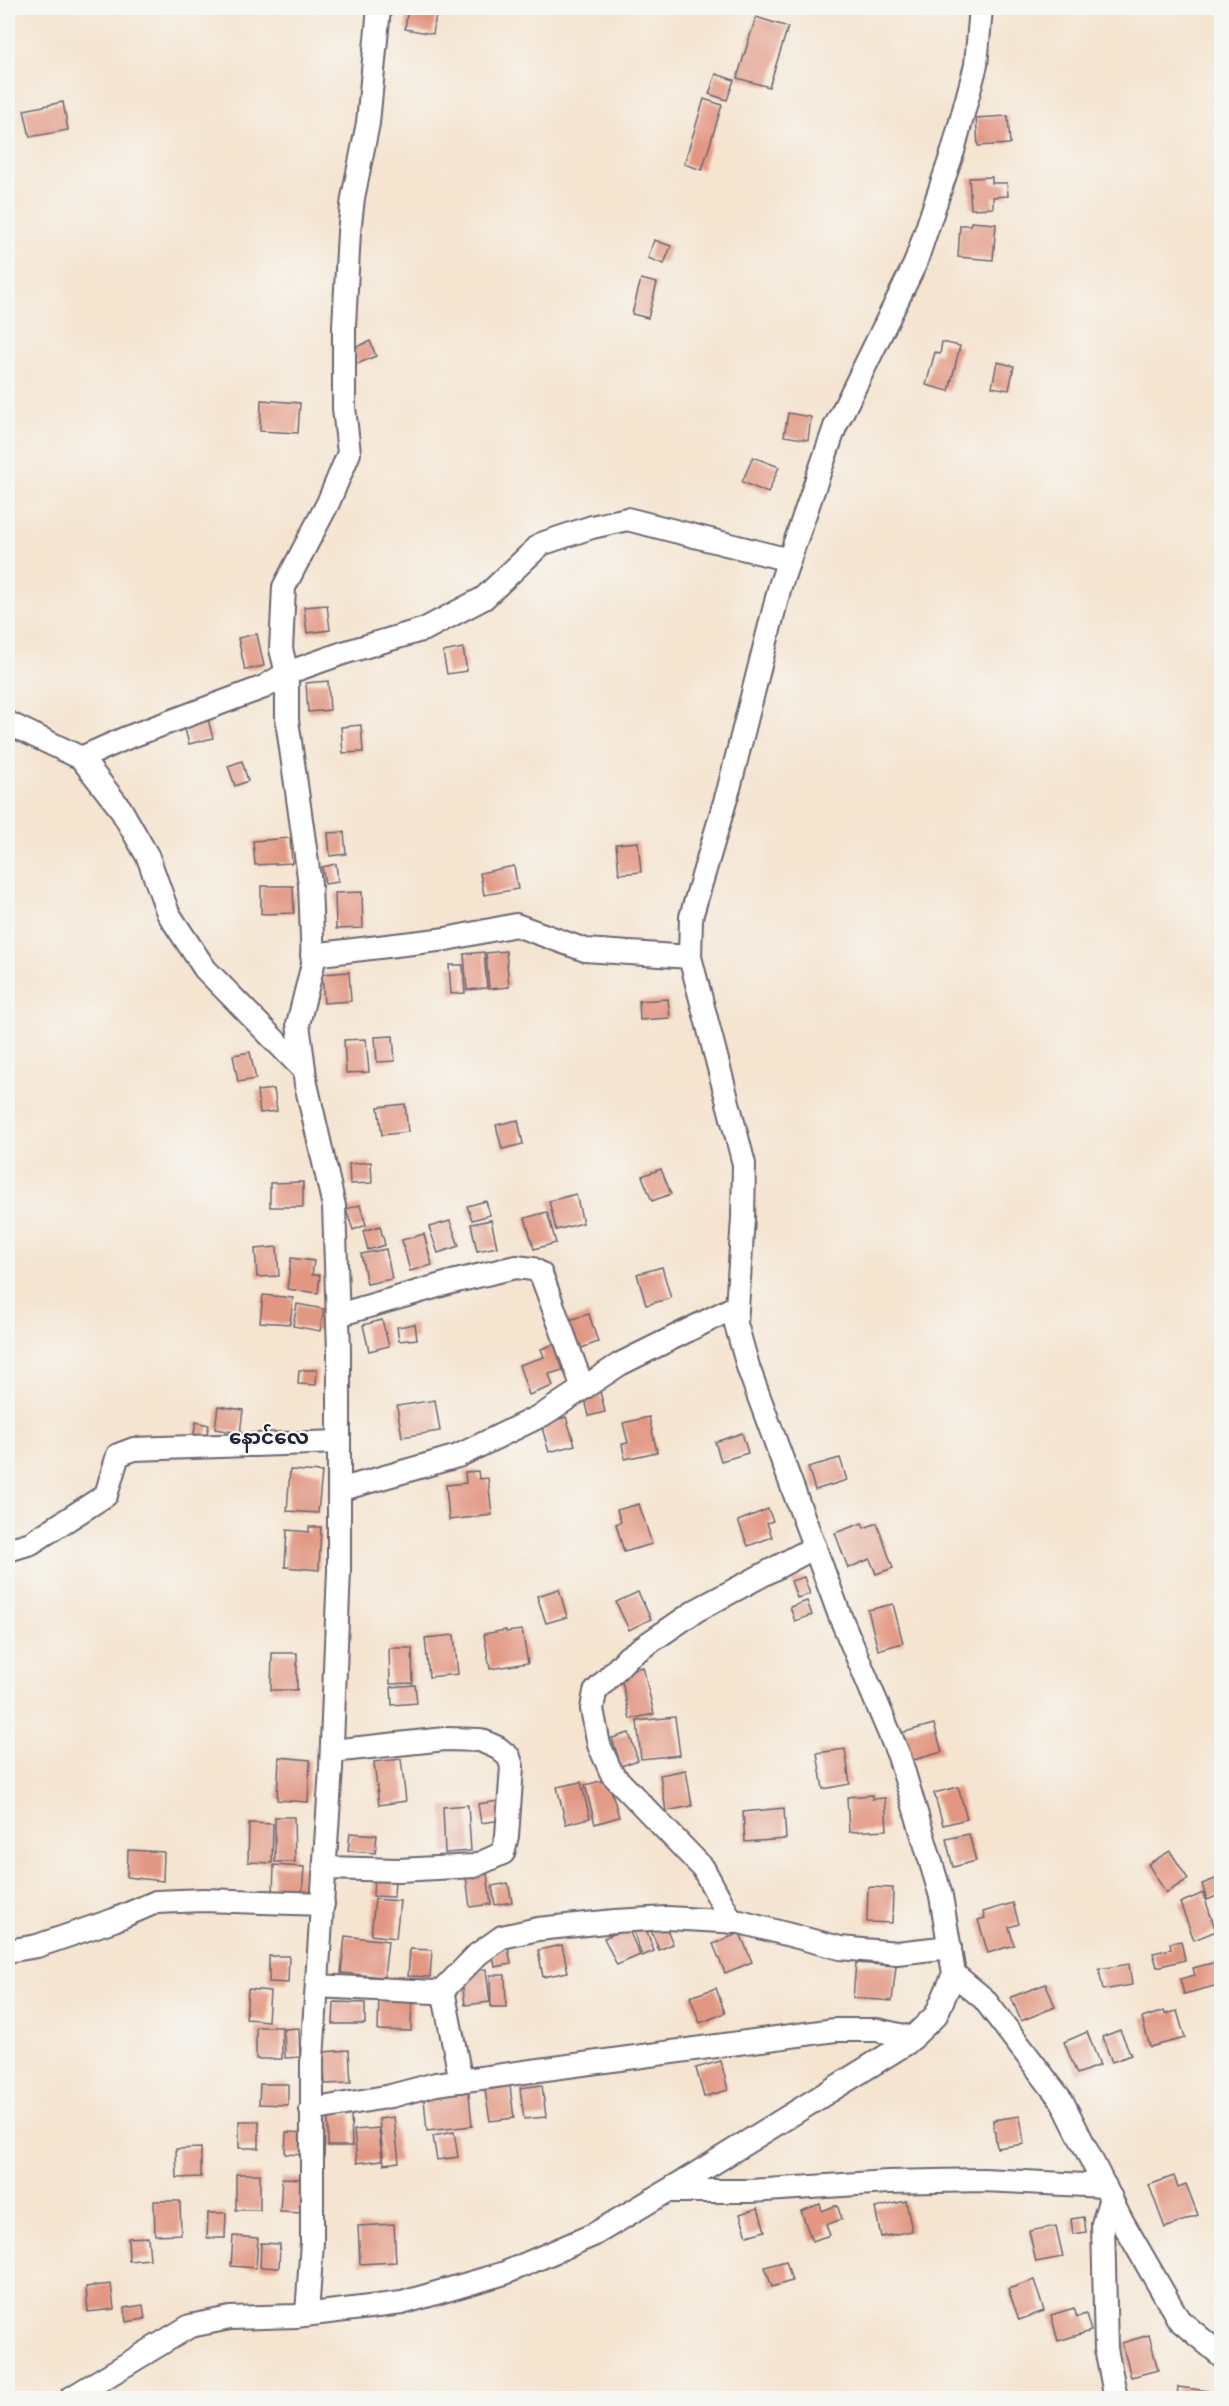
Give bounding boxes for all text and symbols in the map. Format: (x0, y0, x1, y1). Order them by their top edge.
district label: နောင်လေ (229, 1423, 309, 1453)

